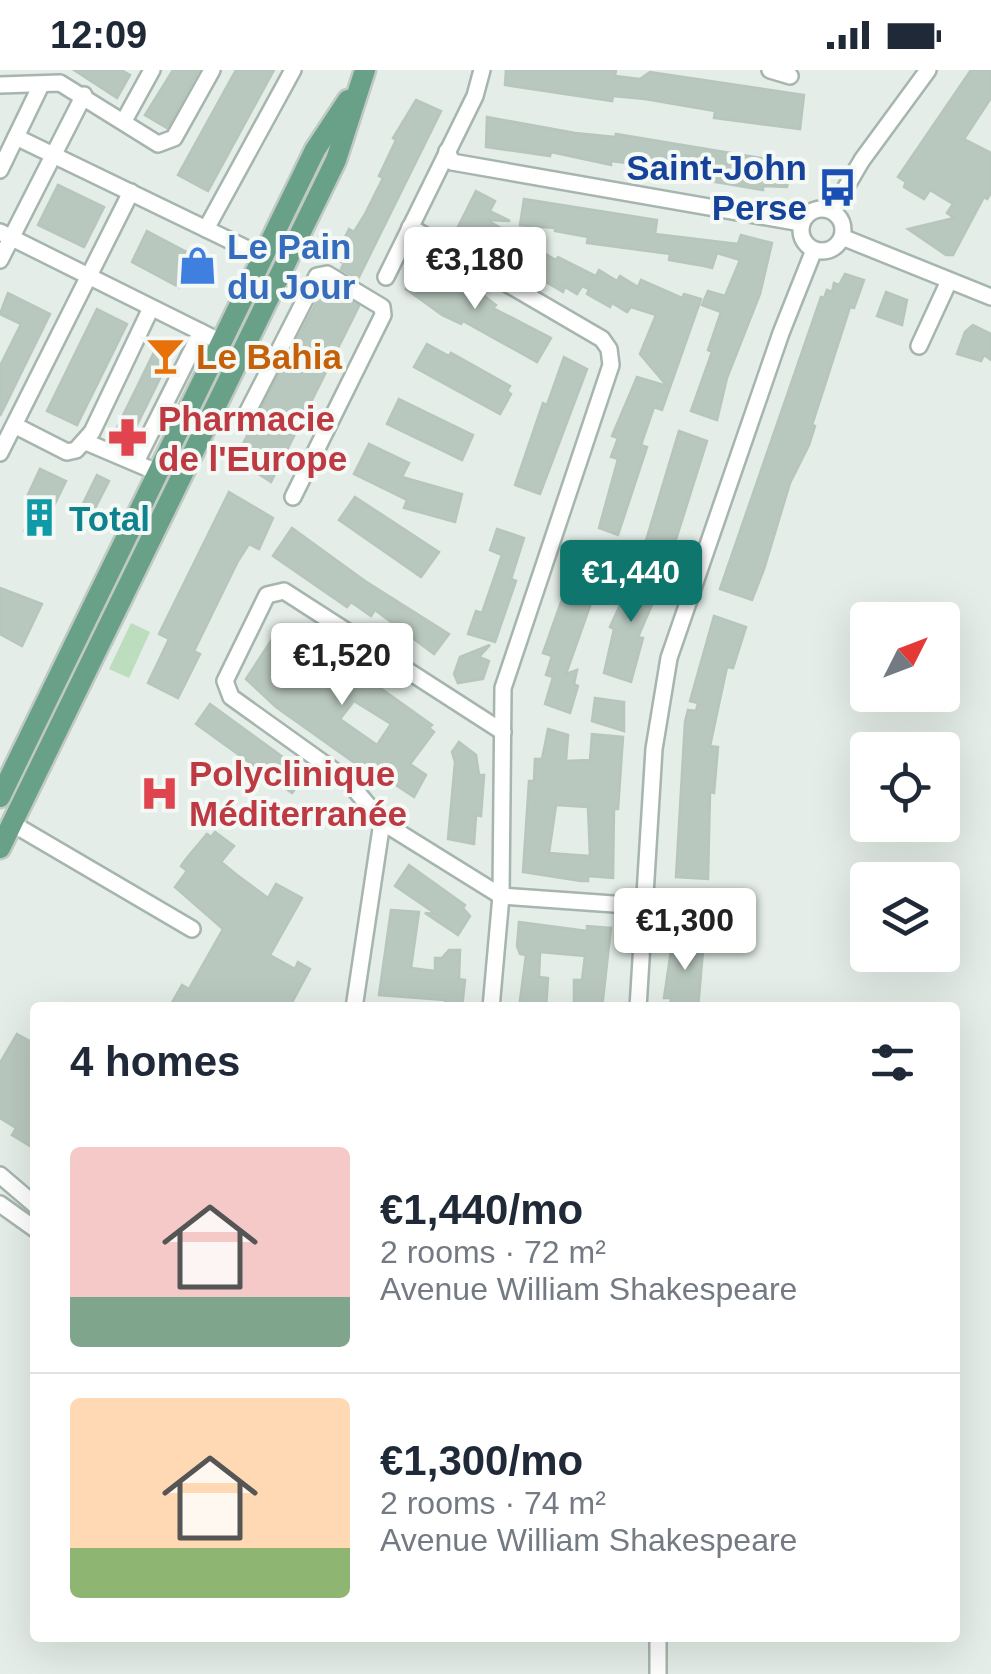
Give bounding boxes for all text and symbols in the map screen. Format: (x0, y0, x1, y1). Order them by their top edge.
text: 12:09 (50, 14, 147, 56)
place label: Saint-John Perse (626, 148, 807, 227)
bus stop icon: Saint-John Perse (816, 166, 858, 208)
place label: Le Pain du Jour (227, 227, 356, 306)
pin: €3,180 (394, 227, 556, 312)
text: €3,180 (426, 241, 524, 277)
shop icon: Le Pain du Jour (176, 245, 218, 287)
bar icon: Le Bahia (145, 335, 187, 377)
place label: Le Bahia (196, 337, 342, 376)
place label: Pharmacie de l'Europe (158, 399, 347, 478)
pharmacy icon: Pharmacie de l'Europe (107, 417, 149, 459)
building icon: Total (18, 497, 60, 539)
place label: Total (69, 499, 150, 538)
pin: €1,440 (550, 540, 712, 625)
text: €1,440 (582, 554, 680, 590)
north arrow (850, 602, 960, 712)
map controls (850, 602, 960, 972)
pin: €1,520 (261, 623, 423, 708)
text: €1,520 (293, 637, 391, 673)
button: locate (850, 732, 960, 842)
place label: Polyclinique Méditerranée (189, 754, 407, 833)
hospital icon: Polyclinique Méditerranée (138, 772, 180, 814)
button: layers (850, 862, 960, 972)
pin: €1,300 (604, 888, 766, 973)
text: €1,300 (636, 902, 734, 938)
icon: filters (865, 1035, 920, 1090)
text: 4 homes (70, 1038, 240, 1085)
text: €1,440/mo (380, 1186, 583, 1233)
icon: home (150, 1187, 270, 1307)
text: 2 rooms · 72 m² (380, 1234, 606, 1270)
text: Avenue William Shakespeare (380, 1271, 797, 1307)
text: €1,300/mo (380, 1437, 583, 1484)
icon: home (150, 1438, 270, 1558)
text: 2 rooms · 74 m² (380, 1485, 606, 1521)
text: Avenue William Shakespeare (380, 1522, 797, 1558)

